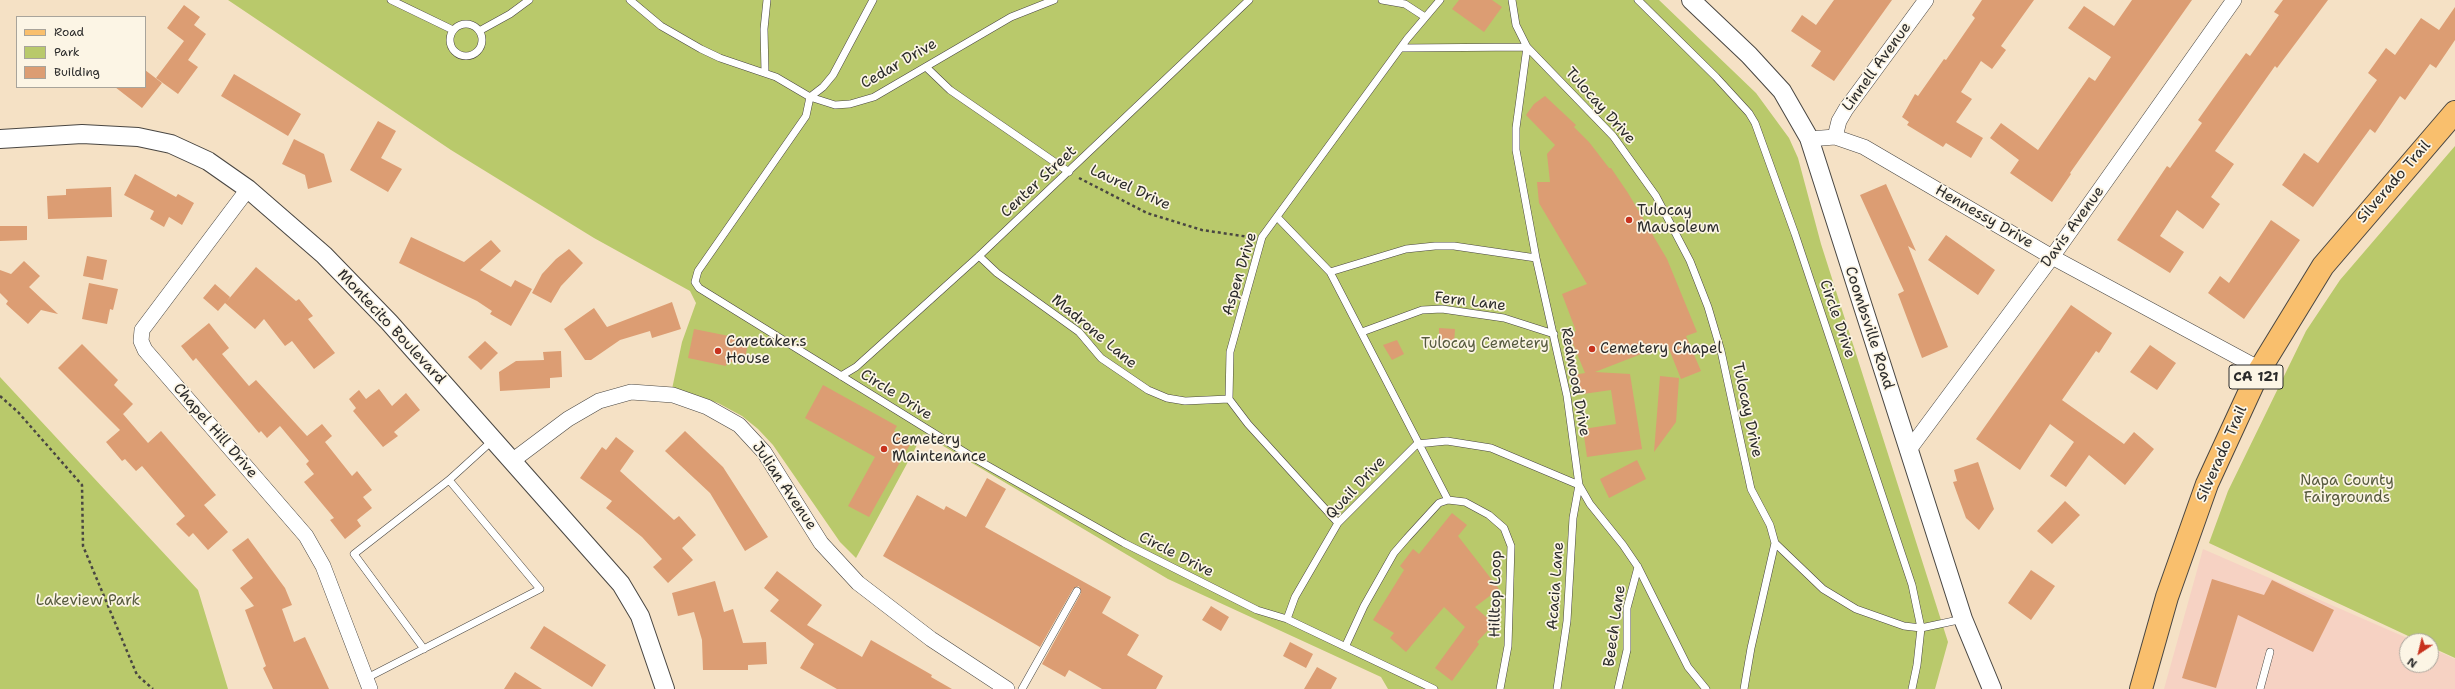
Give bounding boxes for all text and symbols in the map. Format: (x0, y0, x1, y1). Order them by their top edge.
legend (16, 16, 146, 88)
street label: Linnell Avenue (1839, 19, 1915, 115)
text: Road (54, 24, 84, 40)
street label: Cedar Drive (858, 35, 940, 93)
text: Park (54, 44, 80, 60)
text: Building (54, 64, 100, 80)
street label: Tulocay Drive (1561, 64, 1639, 148)
street label: Silverado Trail (2353, 137, 2435, 227)
street label: Center Street (997, 142, 1081, 222)
street label: Laurel Drive (1087, 162, 1173, 214)
street label: Hennessy Drive (1932, 182, 2036, 252)
street label: Davis Avenue (2038, 183, 2108, 271)
place label: Tulocay Mausoleum (1637, 202, 1719, 237)
marker: Tulocay Mausoleum (1624, 215, 1634, 225)
street label: Aspen Drive (1219, 230, 1261, 318)
street label: Coombsville Road (1841, 264, 1897, 392)
street label: Montecito Boulevard (333, 266, 449, 388)
street label: Circle Drive (1815, 278, 1859, 360)
street label: Fern Lane (1433, 289, 1507, 315)
street label: Madrone Lane (1048, 291, 1140, 373)
street label: Redwood Drive (1557, 326, 1593, 438)
place label: Caretaker.s House (726, 333, 807, 368)
park label: Tulocay Cemetery (1421, 335, 1549, 353)
place label: Cemetery Chapel (1600, 340, 1722, 358)
marker: Cemetery Chapel (1587, 344, 1597, 354)
marker: Caretaker.s House (713, 346, 723, 356)
street label: Tulocay Drive (1728, 361, 1766, 459)
road number: CA 121 (2229, 365, 2283, 389)
street label: Circle Drive (857, 366, 935, 424)
street label: Chapel Hill Drive (169, 380, 261, 482)
street label: Silverado Trail (2193, 403, 2251, 505)
place label: Cemetery Maintenance (892, 431, 987, 466)
street label: Julian Avenue (748, 438, 820, 534)
marker: Cemetery Maintenance (879, 444, 889, 454)
street label: Quail Drive (1322, 453, 1390, 523)
park label: Napa County Fairgrounds (2300, 472, 2394, 507)
street label: Circle Drive (1136, 529, 1216, 581)
street label: Acacia Lane (1544, 541, 1568, 631)
street label: Hilltop Loop (1486, 550, 1506, 638)
street label: Beech Lane (1600, 584, 1630, 668)
park label: Lakeview Park (36, 592, 140, 610)
north arrow (2399, 633, 2439, 673)
text: N (2405, 654, 2420, 671)

